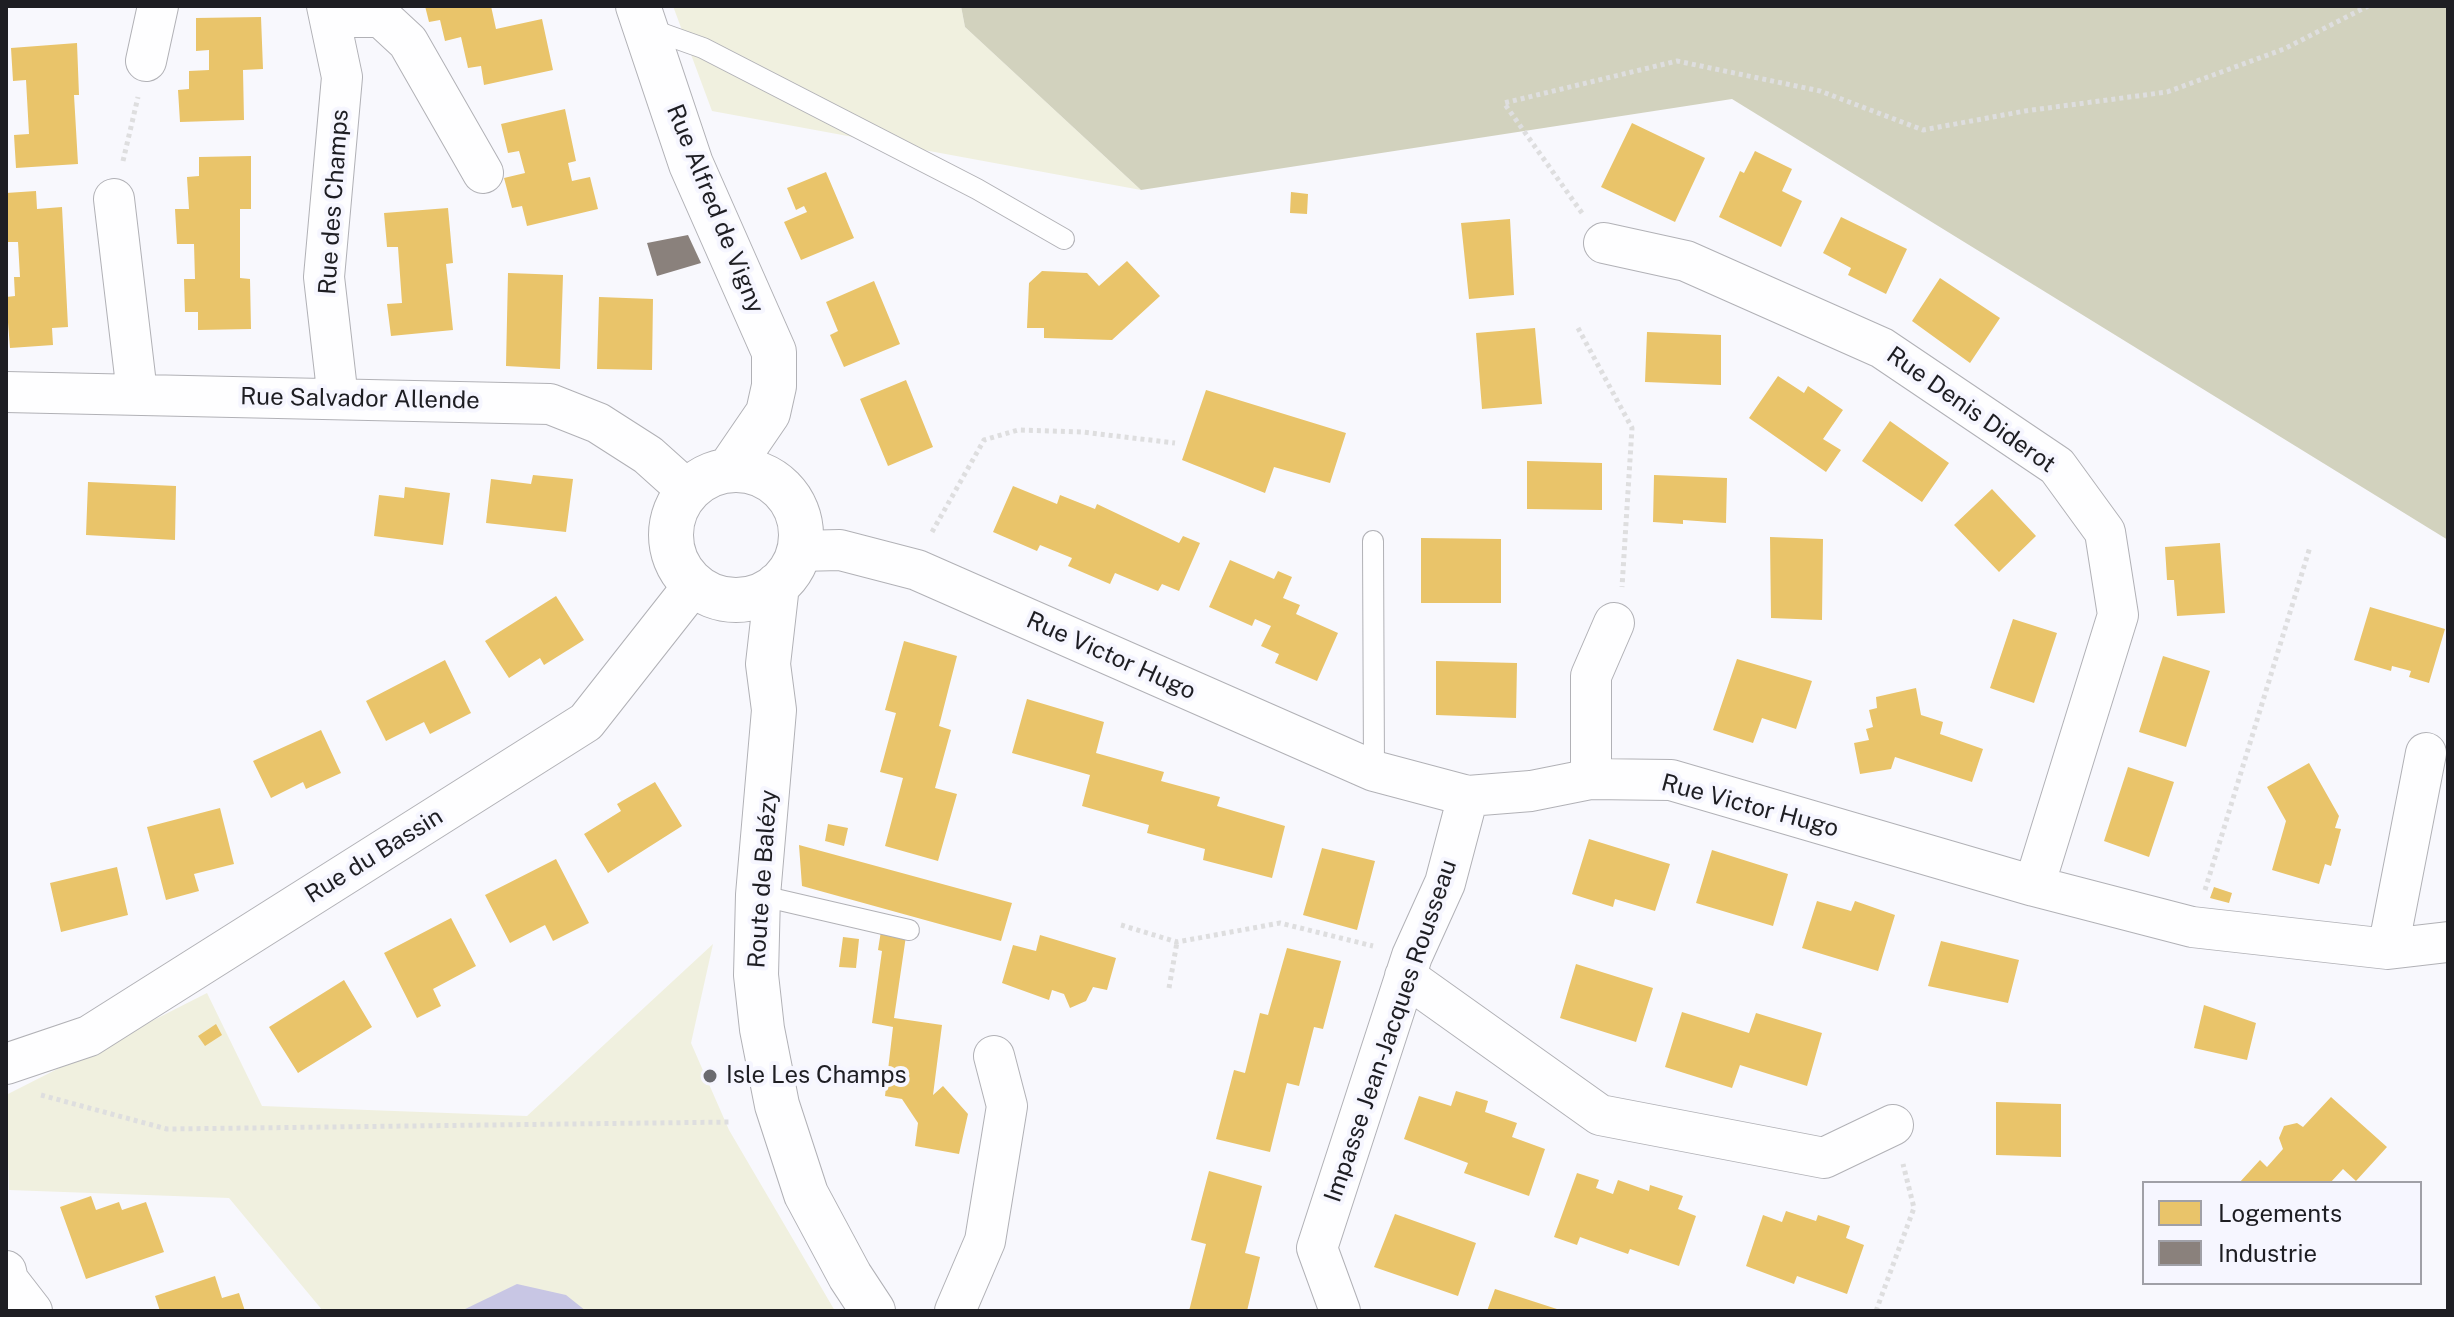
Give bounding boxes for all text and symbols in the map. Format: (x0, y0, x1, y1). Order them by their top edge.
street label: Rue Alfred de Vigny (660, 100, 770, 318)
street label: Rue des Champs (313, 108, 355, 296)
street label: Rue Denis Diderot (1881, 341, 2061, 479)
street label: Rue Salvador Allende (240, 383, 480, 415)
street label: Rue Victor Hugo (1022, 606, 1200, 706)
street label: Rue Victor Hugo (1658, 769, 1842, 843)
street label: Route de Balézy (742, 789, 784, 969)
street label: Rue du Bassin (300, 802, 448, 910)
street label: Impasse Jean-Jacques Rousseau (1319, 856, 1463, 1206)
place label: Isle Les Champs (726, 1062, 907, 1090)
marker: Isle Les Champs (701, 1067, 719, 1085)
legend (2142, 1181, 2422, 1285)
text: Logements (2218, 1199, 2342, 1227)
text: Industrie (2218, 1239, 2317, 1267)

